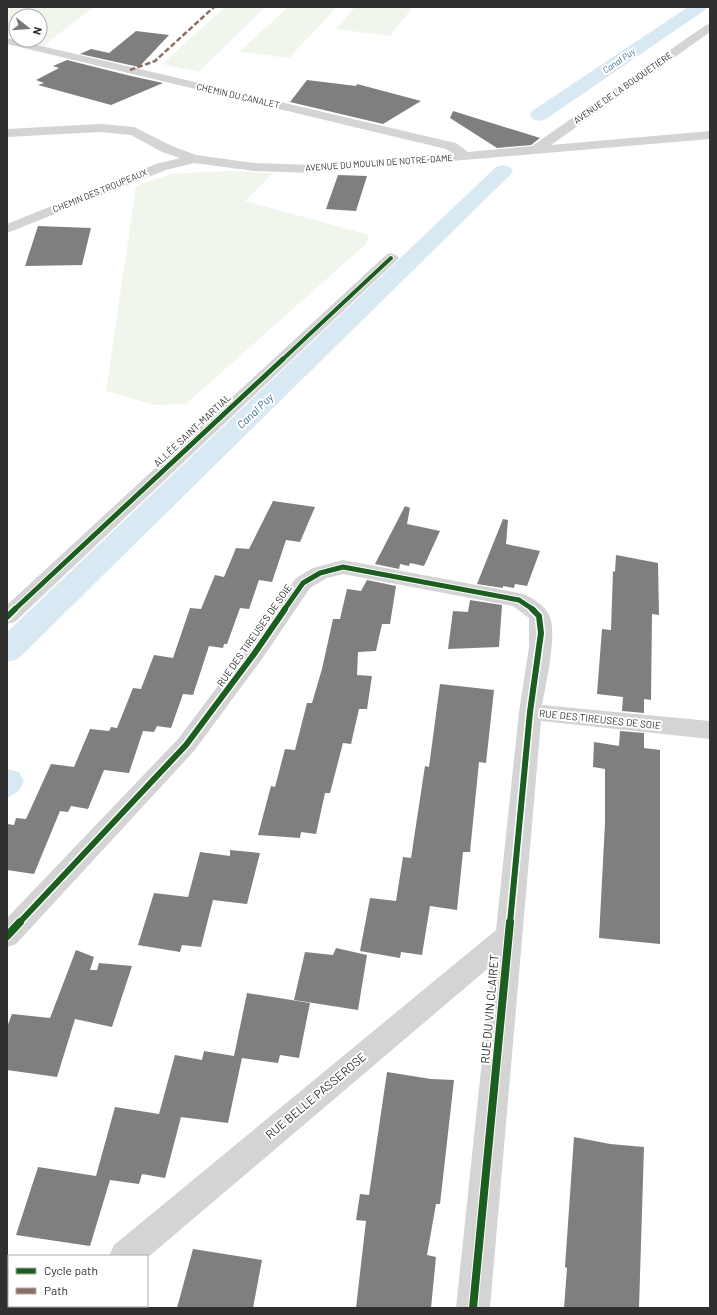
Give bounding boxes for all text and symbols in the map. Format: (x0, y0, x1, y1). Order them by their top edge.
north arrow (8, 8, 48, 48)
text: N (31, 26, 45, 36)
water label: Canal Puy (600, 45, 638, 76)
street label: AVENUE DE LA BOUQUETIÈRE (571, 49, 674, 126)
street label: CHEMIN DU CANALET (196, 81, 281, 110)
street label: AVENUE DU MOULIN DE NOTRE-DAME (305, 152, 453, 173)
street label: CHEMIN DES TROUPEAUX (51, 167, 149, 215)
water label: Canal Puy (234, 389, 276, 431)
street label: ALLÉE SAINT-MARTIAL (151, 391, 233, 469)
street label: RUE DES TIREUSES DE SOIE (214, 581, 294, 689)
street label: RUE DES TIREUSES DE SOIE (539, 707, 661, 731)
street label: RUE DU VIN CLAIRET (477, 954, 501, 1064)
street label: RUE BELLE PASSEROSE (262, 1049, 368, 1141)
legend (8, 1255, 148, 1307)
text: Cycle path (44, 1263, 98, 1277)
text: Path (44, 1283, 68, 1297)

